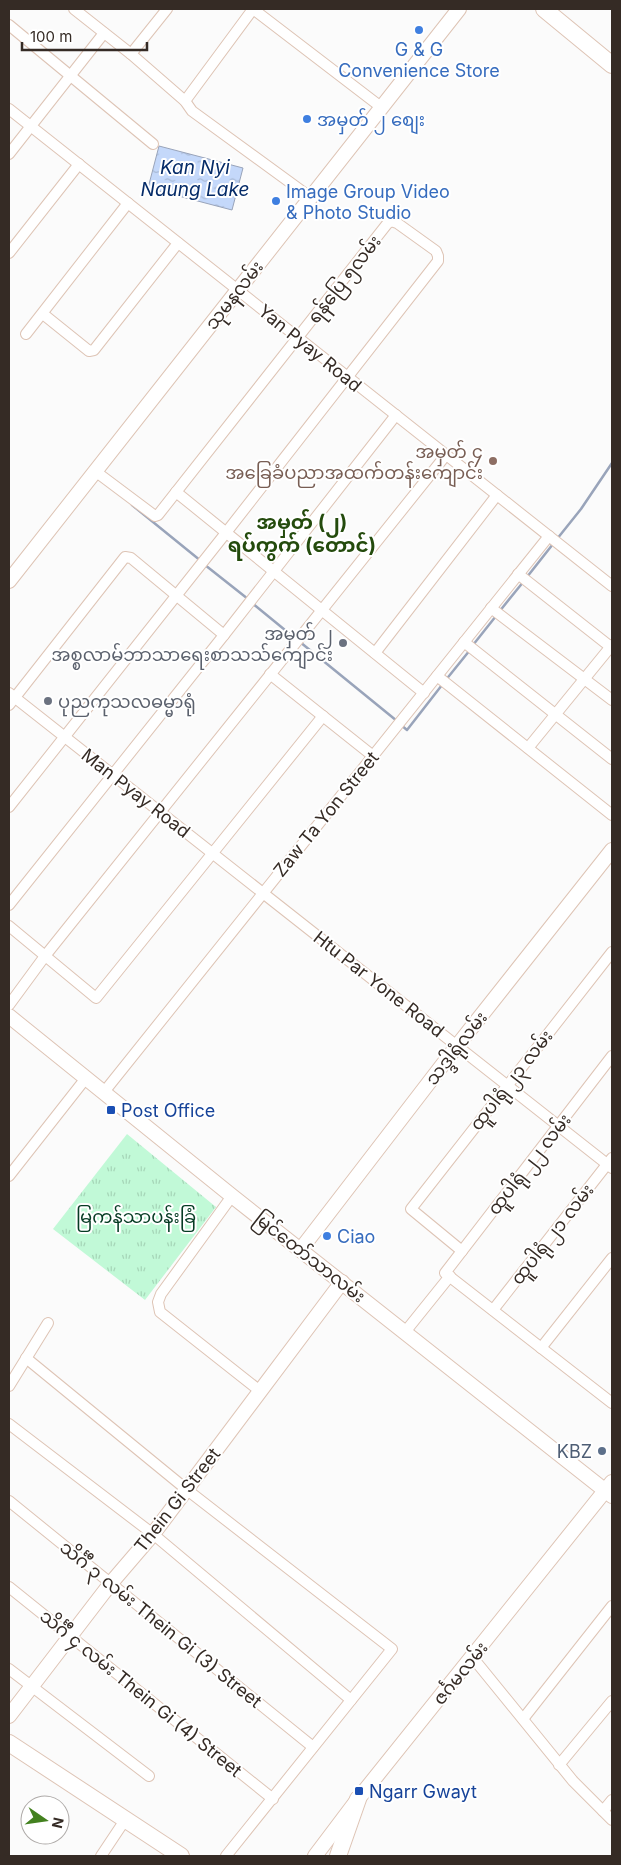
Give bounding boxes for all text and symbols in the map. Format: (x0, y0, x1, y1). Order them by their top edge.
scale bar (22, 20, 148, 52)
marker: G & G Convenience Store (413, 24, 425, 36)
text: 100 m (30, 27, 72, 46)
place label: G & G Convenience Store (338, 39, 500, 81)
place label: အမှတ် ၂ စျေး (317, 107, 425, 135)
marker: အမှတ် ၂ စျေး (301, 113, 313, 125)
water label: Kan Nyi Naung Lake (141, 156, 249, 201)
place label: Image Group Video & Photo Studio (286, 181, 450, 223)
marker: Image Group Video & Photo Studio (270, 195, 282, 207)
street label: ရန်ပြေ ၅လမ်း (302, 230, 389, 330)
street label: သုမနလမ်း (199, 255, 271, 337)
street label: Yan Pyay Road (254, 300, 366, 396)
place label: အမှတ် ၄ အခြေခံပညာအထက်တန်းကျောင်း (225, 439, 483, 488)
marker: အမှတ် ၄ အခြေခံပညာအထက်တန်းကျောင်း (487, 455, 499, 467)
district label: အမှတ် (၂) ရပ်ကွက် (တောင်) (228, 509, 376, 561)
place label: အမှတ် ၂ အစ္စလာမ်ဘာသာရေးစာသသ်ကျောင်း (51, 621, 333, 670)
marker: အမှတ် ၂ အစ္စလာမ်ဘာသာရေးစာသသ်ကျောင်း (337, 637, 349, 649)
place label: ပုညကုသလဓမ္မာရုံ (58, 691, 196, 717)
marker: ပုညကုသလဓမ္မာရုံ (42, 695, 54, 707)
street label: Man Pyay Road (78, 744, 194, 842)
street label: Zaw Ta Yon Street (269, 747, 383, 881)
street label: Htu Par Yone Road (310, 926, 448, 1042)
street label: သဒ္ဒါရုံလမ်း (419, 1006, 495, 1092)
street label: ထူပါရုံ ၂၃ လမ်း (464, 1024, 561, 1137)
place label: Post Office (121, 1100, 215, 1121)
marker: Post Office (105, 1104, 117, 1116)
street label: ထူပါရုံ ၂၂ လမ်း (481, 1108, 579, 1222)
street label: ထူပါရုံ ၂၁ လမ်း (505, 1178, 602, 1291)
park label: မြကန်သာပန်းခြံ (76, 1204, 196, 1232)
street label: မြင်တော်သာလမ်း (247, 1206, 371, 1311)
place label: Ciao (337, 1226, 375, 1247)
marker: Ciao (321, 1230, 333, 1242)
place label: KBZ (557, 1441, 592, 1462)
street label: Thein Gi Street (130, 1444, 224, 1556)
marker: KBZ (596, 1445, 608, 1457)
street label: သိင်္ဂီ ၃ လမ်း Thein Gi (3) Street (53, 1534, 268, 1716)
street label: သိင်္ဂီ ၄ လမ်း Thein Gi (4) Street (33, 1603, 248, 1785)
street label: ဇင်္ဂမလမ်း (427, 1636, 492, 1709)
place label: Ngarr Gwayt (369, 1781, 477, 1802)
marker: Ngarr Gwayt (353, 1785, 365, 1797)
north arrow (20, 1795, 70, 1845)
text: N (49, 1816, 68, 1830)

